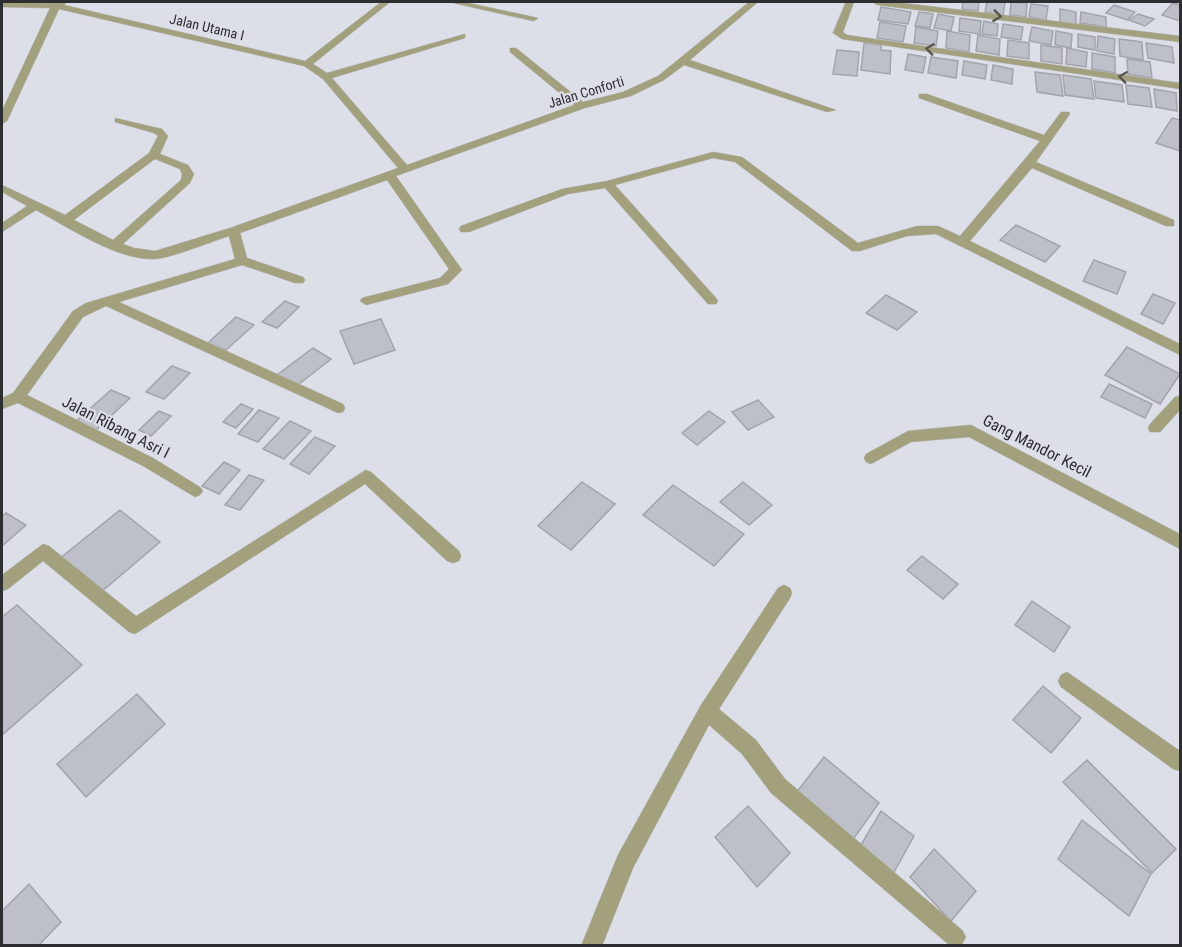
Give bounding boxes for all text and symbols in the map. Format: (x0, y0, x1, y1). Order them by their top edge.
one-way arrow (993, 10, 1002, 22)
street label: Jalan Utama I (168, 11, 246, 43)
one-way arrow (925, 44, 934, 56)
one-way arrow (1118, 72, 1127, 84)
street label: Jalan Conforti (546, 73, 626, 111)
street label: Jalan Ribang Asri I (59, 392, 173, 462)
street label: Gang Mandor Kecil (980, 410, 1094, 482)

